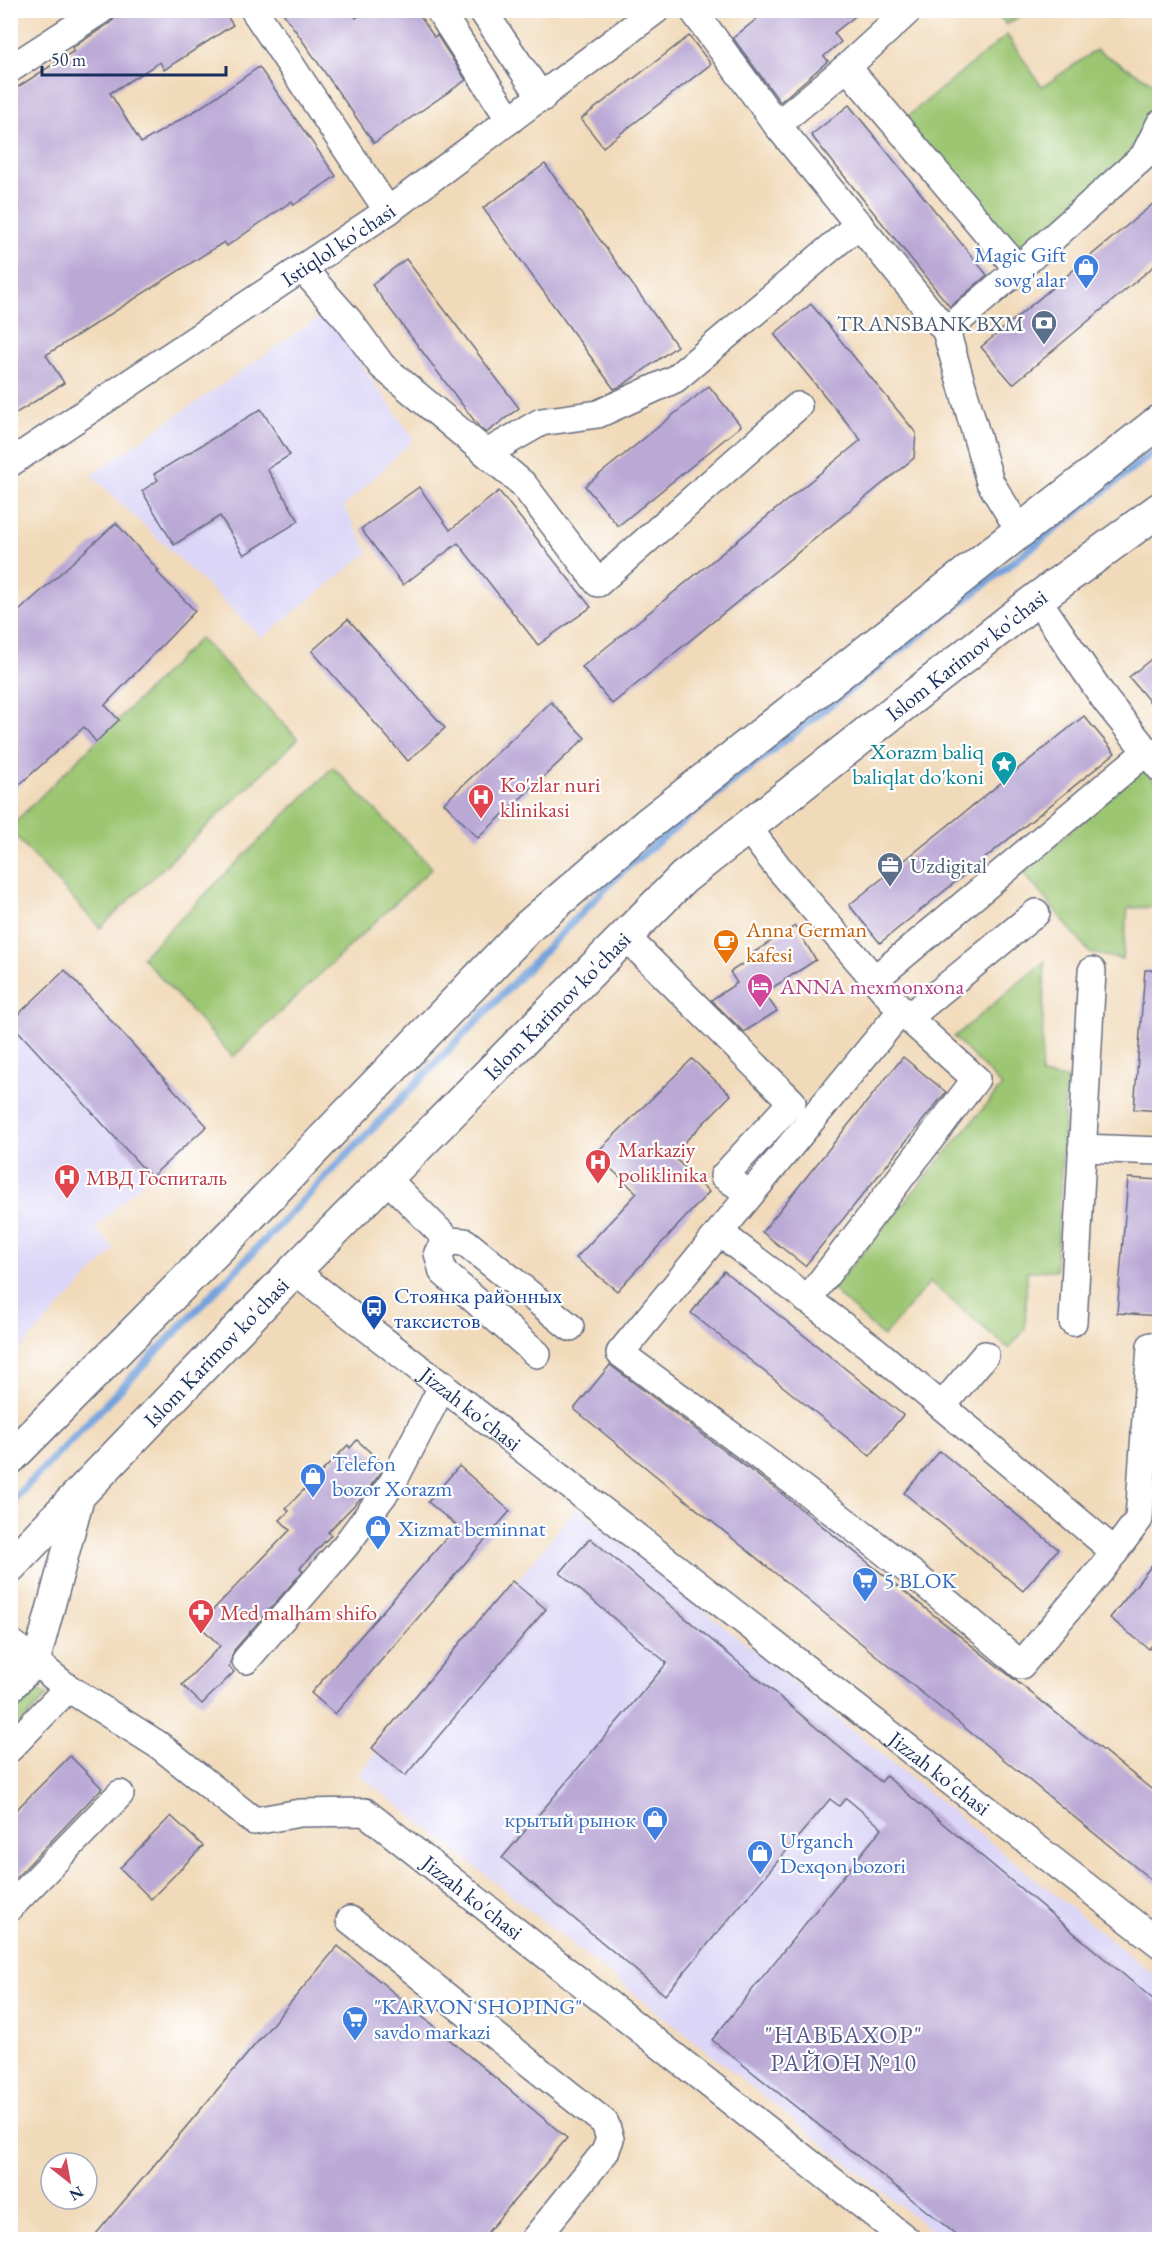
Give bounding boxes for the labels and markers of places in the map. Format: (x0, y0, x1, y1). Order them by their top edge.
place label: Magic Gift sovg'alar (974, 240, 1067, 294)
shop icon: Magic Gift sovg'alar (1071, 252, 1101, 290)
bank icon: TRANSBANK BXM (1029, 308, 1059, 346)
place label: TRANSBANK BXM (837, 309, 1024, 338)
place label: Xorazm baliq baliqlat do'koni (852, 737, 985, 791)
place icon: Xorazm baliq baliqlat do'koni (989, 749, 1019, 787)
place label: Ko'zlar nuri klinikasi (500, 770, 600, 824)
hospital icon: Ko'zlar nuri klinikasi (466, 782, 496, 820)
office icon: Uzdigital (875, 850, 905, 888)
place label: Uzdigital (910, 851, 987, 880)
place label: Anna German kafesi (745, 915, 867, 969)
cafe icon: Anna German kafesi (711, 927, 741, 965)
hotel icon: ANNA mexmonxona (745, 971, 775, 1009)
place label: ANNA mexmonxona (779, 972, 965, 1001)
place label: Markaziy poliklinika (618, 1135, 708, 1189)
hospital icon: Markaziy poliklinika (583, 1147, 613, 1185)
hospital icon: МВД Госпиталь (52, 1162, 82, 1200)
place label: МВД Госпиталь (86, 1163, 227, 1192)
place label: Стоянка районных таксистов (394, 1281, 562, 1335)
bus stop icon: Стоянка районных таксистов (359, 1293, 389, 1331)
place label: Telefon bozor Xorazm (332, 1449, 452, 1503)
shop icon: Telefon bozor Xorazm (298, 1461, 328, 1499)
shop icon: Xizmat beminnat (363, 1513, 393, 1551)
place label: Xizmat beminnat (397, 1514, 546, 1543)
supermarket icon: 5 BLOK (850, 1565, 880, 1603)
place label: 5 BLOK (884, 1566, 958, 1595)
pharmacy icon: Med malham shifo (186, 1597, 216, 1635)
place label: Med malham shifo (220, 1598, 377, 1627)
shop icon: крытый рынок (640, 1804, 670, 1842)
place label: крытый рынок (504, 1805, 636, 1834)
place label: Urganch Dexqon bozori (780, 1826, 906, 1880)
shop icon: Urganch Dexqon bozori (745, 1838, 775, 1876)
place label: "KARVON SHOPING" savdo markazi (374, 1992, 582, 2046)
supermarket icon: "KARVON SHOPING" savdo markazi (340, 2004, 370, 2042)

